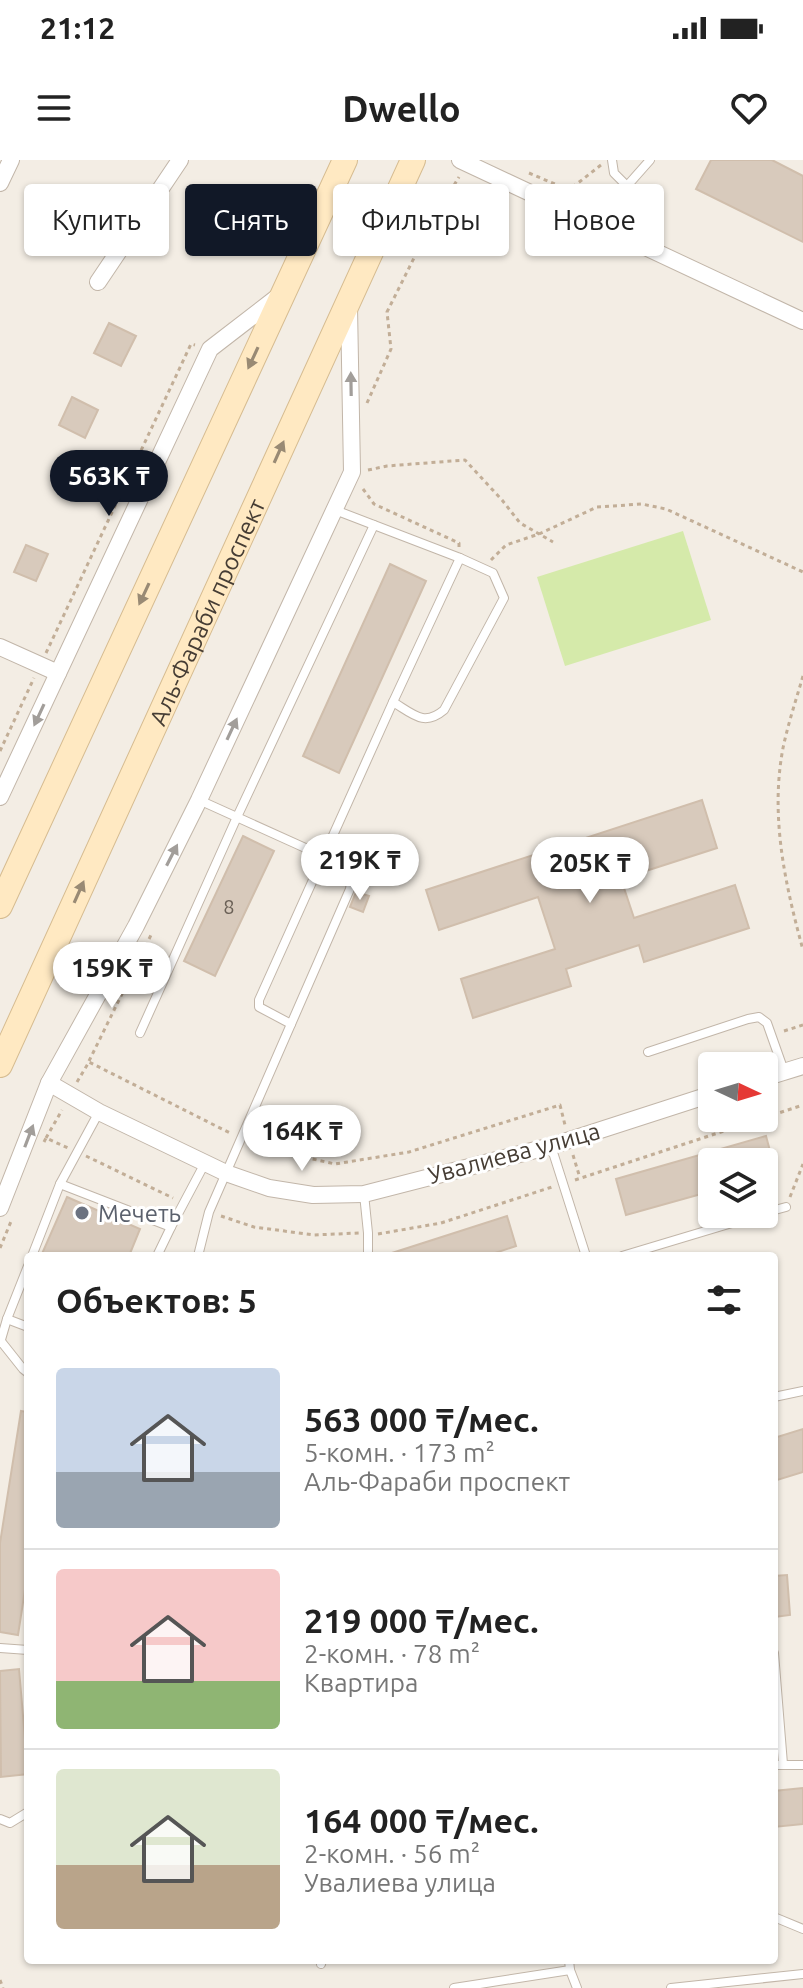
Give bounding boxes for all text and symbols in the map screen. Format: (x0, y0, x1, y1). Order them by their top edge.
text: 21:12 (40, 11, 115, 45)
icon: menu (32, 86, 76, 130)
icon: heart (727, 86, 771, 130)
text: Dwello (342, 88, 461, 129)
chip: Купить (24, 184, 169, 256)
chip: Снять (185, 184, 317, 256)
chip: Фильтры (333, 184, 509, 256)
chip: Новое (525, 184, 664, 256)
one-way arrow (247, 346, 260, 370)
one-way arrow (344, 371, 357, 396)
one-way arrow (272, 440, 286, 463)
pin: 563K ₸ (44, 450, 174, 518)
text: 563K ₸ (68, 461, 150, 490)
street label: Аль-Фараби проспект (143, 494, 270, 729)
one-way arrow (137, 582, 151, 606)
one-way arrow (32, 703, 45, 726)
one-way arrow (225, 718, 239, 741)
pin: 219K ₸ (295, 834, 425, 902)
pin: 205K ₸ (525, 837, 655, 905)
one-way arrow (165, 843, 178, 866)
text: 219K ₸ (319, 845, 401, 874)
text: 205K ₸ (549, 848, 631, 877)
one-way arrow (72, 880, 85, 904)
house number: 8 (223, 895, 235, 918)
pin: 159K ₸ (47, 942, 177, 1010)
text: 159K ₸ (71, 953, 153, 982)
north arrow (698, 1052, 778, 1132)
map controls (698, 1052, 778, 1228)
pin: 164K ₸ (237, 1105, 367, 1173)
text: 164K ₸ (261, 1116, 343, 1145)
street label: Увалиева улица (425, 1117, 603, 1189)
one-way arrow (23, 1124, 36, 1148)
button: layers (698, 1148, 778, 1228)
place label: Мечеть (98, 1200, 181, 1227)
marker: Мечеть (73, 1204, 91, 1222)
icon: filters (702, 1278, 746, 1322)
text: Объектов: 5 (56, 1281, 257, 1319)
icon: home (120, 1400, 216, 1496)
text: 563 000 ₸/мес. (304, 1400, 539, 1438)
text: 5-комн. · 173 m² (304, 1438, 495, 1467)
text: Аль-Фараби проспект (304, 1467, 570, 1496)
icon: home (120, 1601, 216, 1697)
text: 219 000 ₸/мес. (304, 1601, 539, 1639)
text: 2-комн. · 78 m² (304, 1639, 480, 1668)
text: Квартира (304, 1668, 418, 1697)
icon: home (120, 1801, 216, 1897)
text: 164 000 ₸/мес. (304, 1801, 539, 1839)
text: 2-комн. · 56 m² (304, 1839, 480, 1868)
text: Увалиева улица (304, 1868, 496, 1897)

